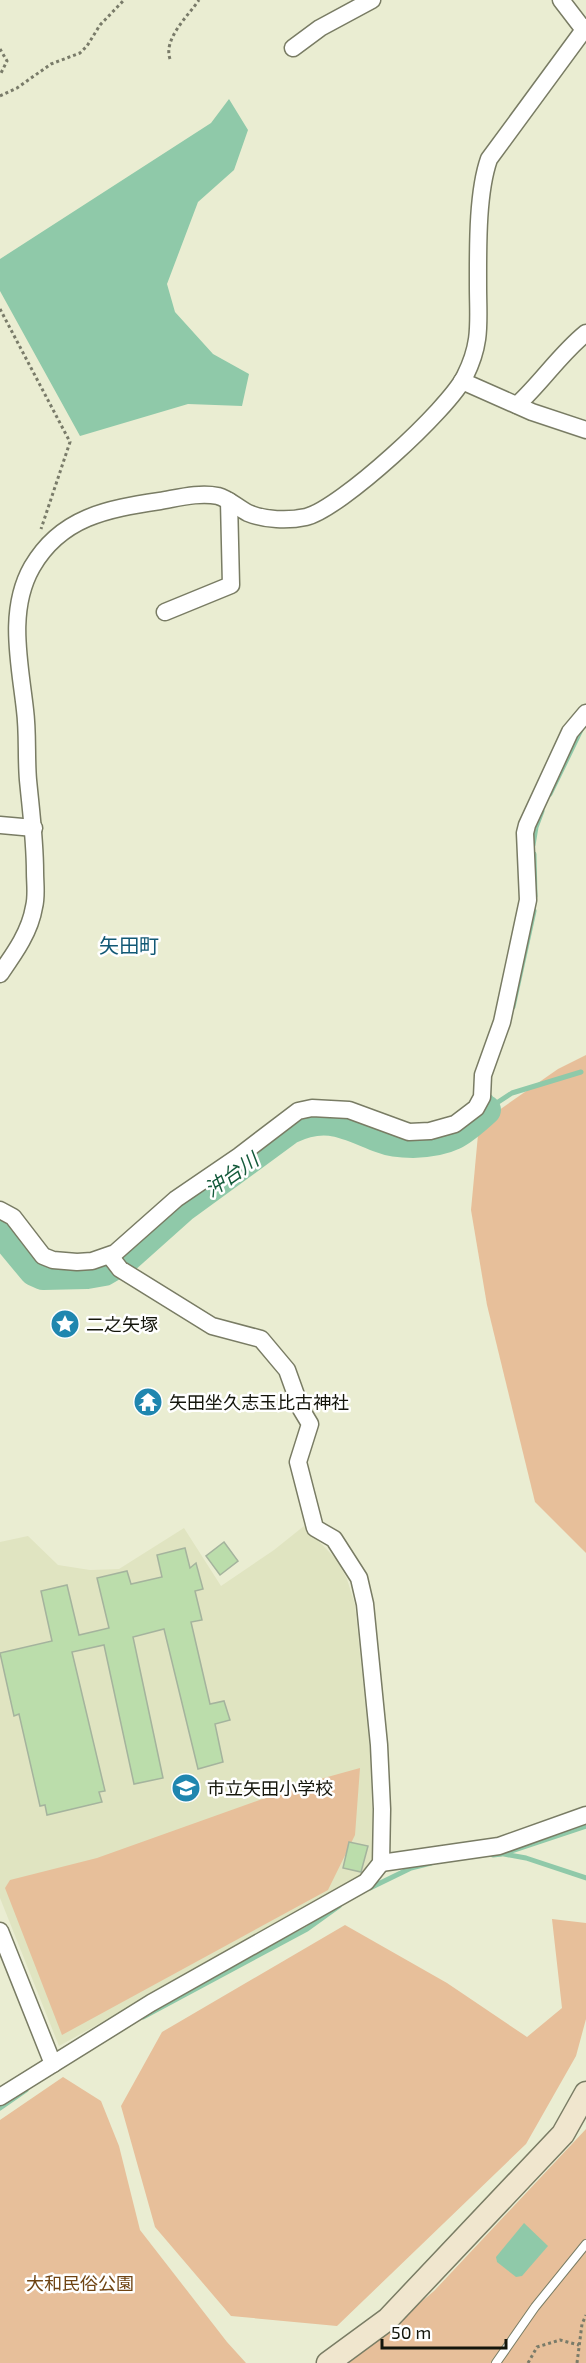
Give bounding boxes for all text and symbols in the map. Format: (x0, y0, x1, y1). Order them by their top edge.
district label: 矢田町 (99, 933, 159, 957)
water label: 沖台川 (200, 1146, 264, 1201)
place icon: 二之矢塚 (49, 1308, 81, 1340)
place label: 二之矢塚 (86, 1313, 158, 1335)
temple icon: 矢田坐久志玉比古神社 (132, 1386, 164, 1418)
place label: 矢田坐久志玉比古神社 (169, 1391, 349, 1413)
school or university icon: 市立矢田小学校 (170, 1772, 202, 1804)
place label: 市立矢田小学校 (207, 1777, 333, 1799)
park label: 大和民俗公園 (26, 2272, 134, 2294)
scale bar (382, 2312, 506, 2350)
text: 50 m (391, 2321, 431, 2343)

